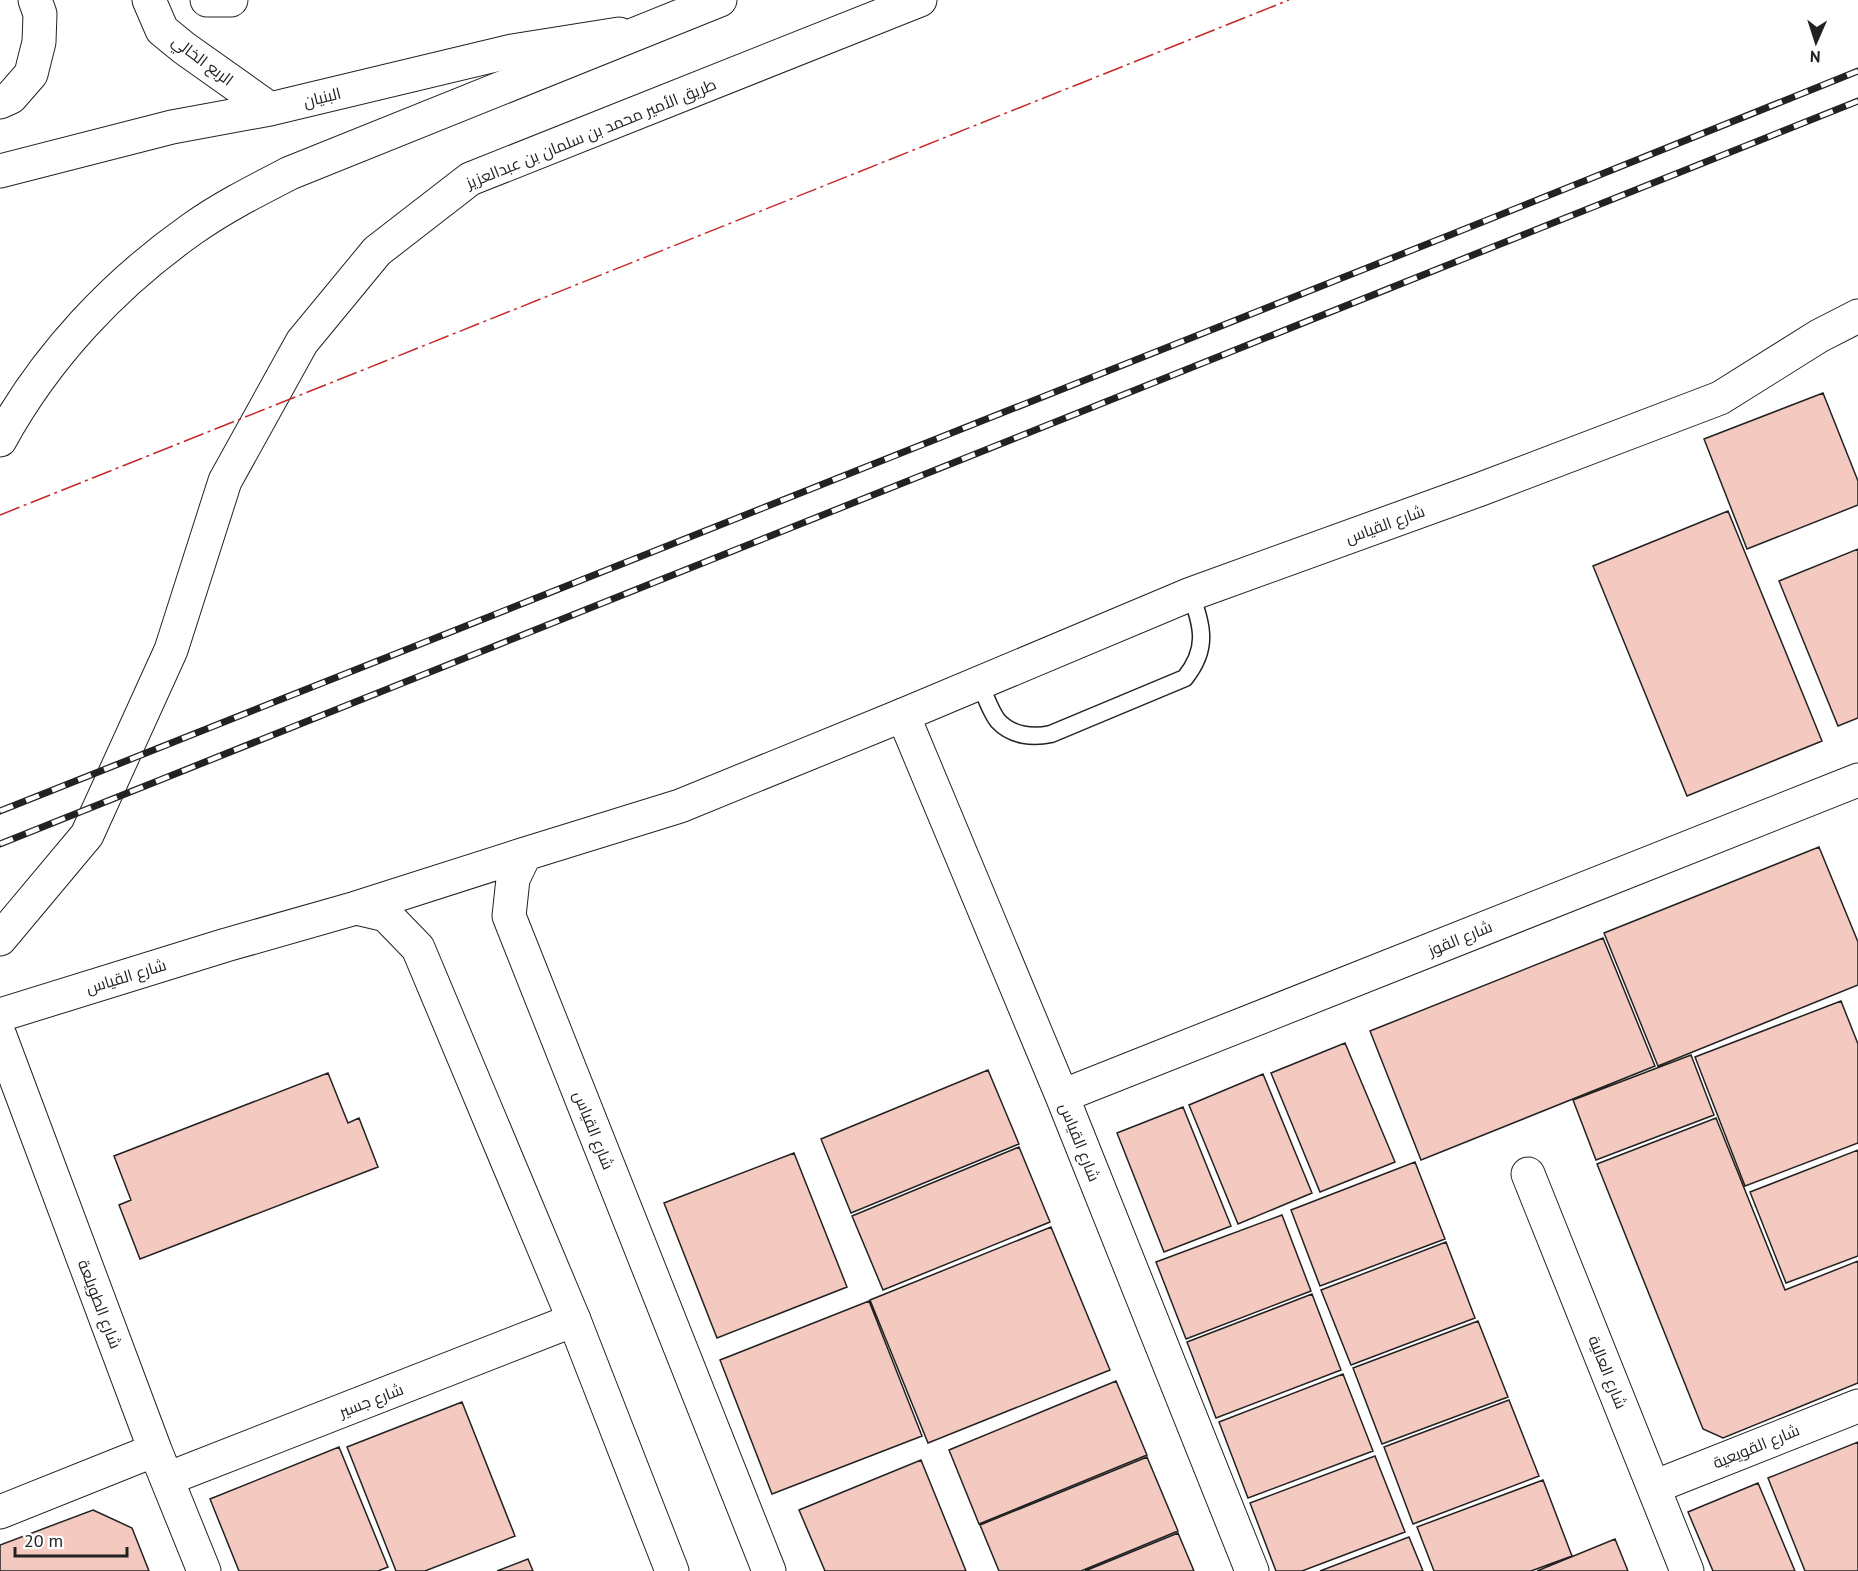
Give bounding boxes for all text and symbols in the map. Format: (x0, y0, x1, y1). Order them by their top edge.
north arrow (1786, 12, 1846, 72)
street label: الربع الخالي (166, 30, 238, 93)
text: N (1809, 47, 1821, 67)
street label: طريق الأمير محمد بن سلمان بن عبدالعزيز (462, 74, 719, 194)
street label: البنيان (301, 83, 343, 112)
street label: شارع القياس (1343, 500, 1428, 549)
street label: شارع القوز (1424, 916, 1496, 962)
street label: شارع القياس (83, 954, 169, 1000)
street label: شارع القياس (567, 1088, 619, 1173)
street label: شارع القياس (1053, 1100, 1105, 1185)
street label: شارع الطويلعة (72, 1257, 126, 1352)
street label: شارع العالية (1582, 1332, 1632, 1412)
street label: شارع جسير (335, 1379, 407, 1424)
street label: شارع القويعية (1710, 1420, 1803, 1474)
scale bar (15, 1520, 128, 1558)
text: 20 m (24, 1529, 63, 1552)

